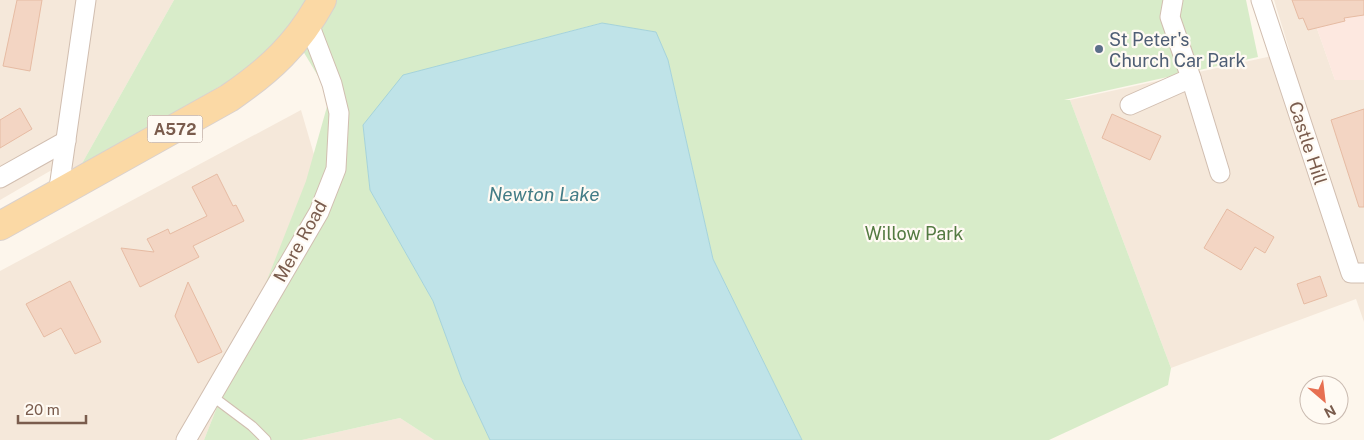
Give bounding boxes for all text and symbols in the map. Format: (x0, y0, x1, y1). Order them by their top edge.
place label: St Peter's Church Car Park (1109, 29, 1246, 71)
marker: St Peter's Church Car Park (1093, 43, 1105, 55)
street label: Castle Hill (1285, 99, 1331, 187)
road number: A572 (148, 116, 202, 142)
water label: Newton Lake (488, 183, 600, 205)
street label: Mere Road (269, 197, 331, 285)
park label: Willow Park (865, 223, 963, 244)
north arrow (1299, 375, 1349, 425)
scale bar (18, 392, 85, 424)
text: 20 m (25, 401, 60, 418)
text: N (1322, 402, 1339, 421)

